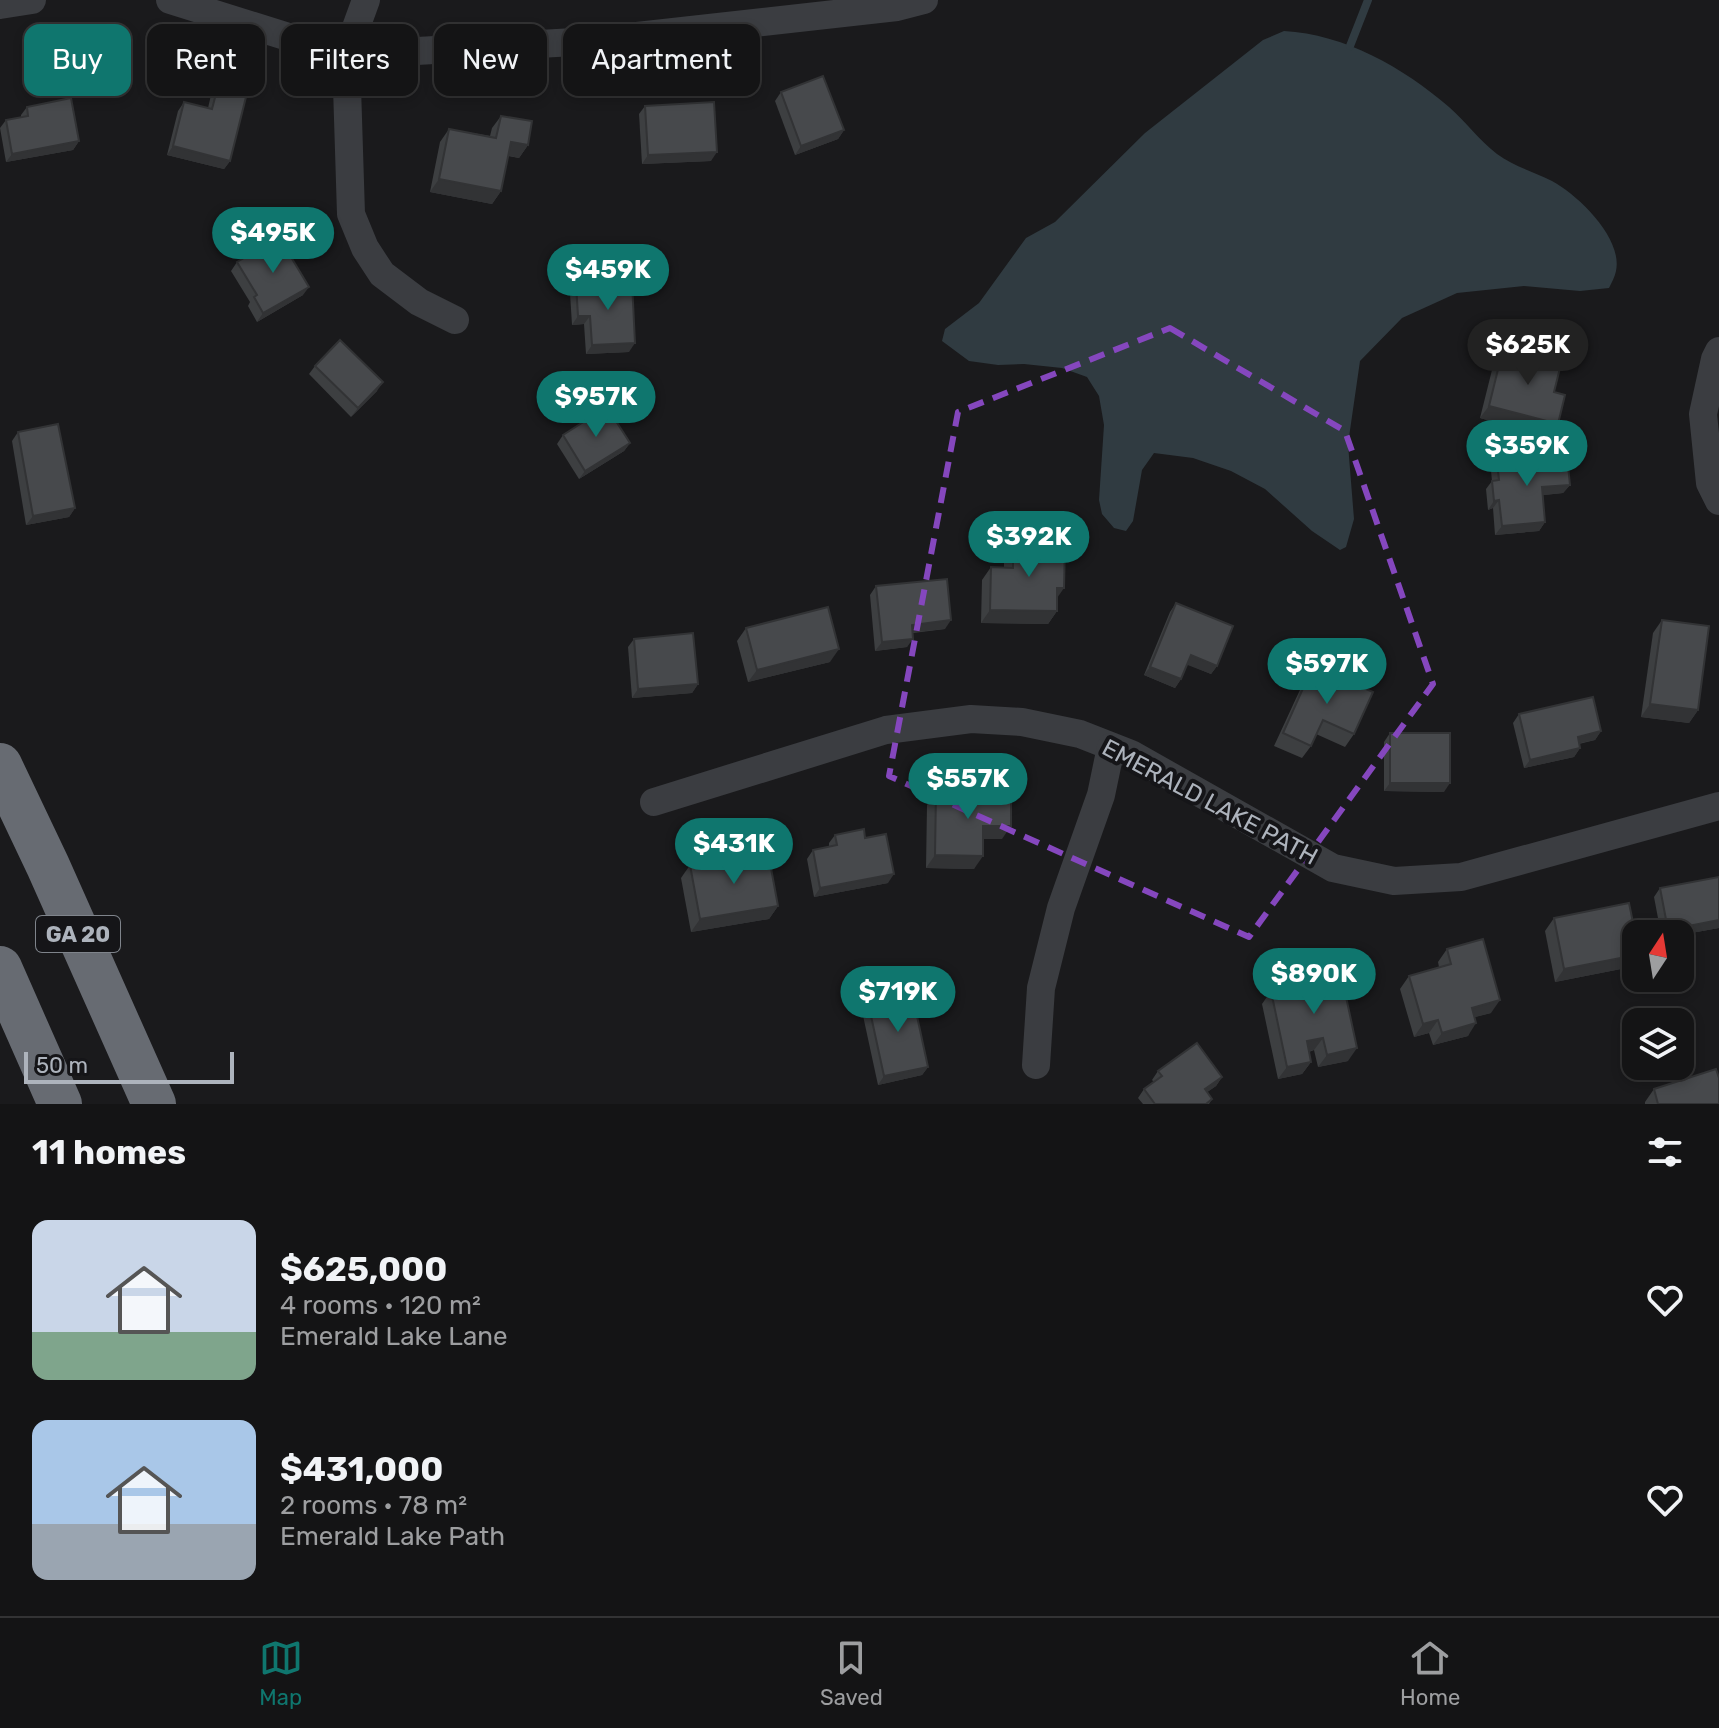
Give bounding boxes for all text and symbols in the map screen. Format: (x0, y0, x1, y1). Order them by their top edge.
chip: Buy (24, 24, 131, 96)
chip: Rent (147, 24, 265, 96)
chip: Filters (281, 24, 418, 96)
chip: New (434, 24, 547, 96)
chip: Apartment (563, 24, 760, 96)
pin: $495K (217, 207, 329, 275)
text: $495K (230, 217, 316, 248)
pin: $459K (552, 244, 664, 312)
text: $459K (565, 254, 651, 285)
pin: $625K (1472, 319, 1584, 387)
text: $625K (1485, 329, 1571, 360)
pin: $957K (540, 371, 652, 439)
text: $957K (555, 381, 637, 412)
pin: $359K (1471, 420, 1583, 488)
text: $359K (1484, 430, 1570, 461)
pin: $392K (973, 511, 1085, 579)
text: $392K (986, 521, 1072, 552)
pin: $597K (1271, 638, 1383, 706)
text: $597K (1286, 648, 1368, 679)
street label: EMERALD LAKE PATH (1097, 733, 1323, 871)
pin: $557K (912, 753, 1024, 821)
text: $557K (926, 763, 1010, 794)
pin: $431K (678, 818, 790, 886)
text: $431K (693, 828, 775, 859)
road number: GA 20 (36, 916, 120, 952)
north arrow (1622, 920, 1694, 992)
map controls (1622, 920, 1694, 1080)
pin: $890K (1258, 948, 1370, 1016)
text: $890K (1271, 958, 1357, 989)
pin: $719K (842, 966, 954, 1034)
text: $719K (858, 976, 938, 1007)
button: layers (1622, 1008, 1694, 1080)
scale bar (24, 1048, 234, 1084)
text: 50 m (36, 1052, 88, 1079)
icon: filters (1643, 1130, 1687, 1174)
text: 11 homes (32, 1132, 186, 1173)
text: $625,000 (280, 1249, 447, 1290)
icon: home (96, 1252, 192, 1348)
icon: heart (1643, 1278, 1687, 1322)
text: 4 rooms · 120 m² (280, 1290, 481, 1321)
text: Emerald Lake Lane (280, 1321, 508, 1352)
text: $431,000 (280, 1449, 443, 1490)
icon: home (96, 1452, 192, 1548)
icon: heart (1643, 1478, 1687, 1522)
text: 2 rooms · 78 m² (280, 1490, 467, 1521)
text: Emerald Lake Path (280, 1521, 505, 1552)
tab: Map (259, 1636, 303, 1711)
tab: Saved (820, 1636, 883, 1711)
tab: Home (1400, 1636, 1460, 1711)

